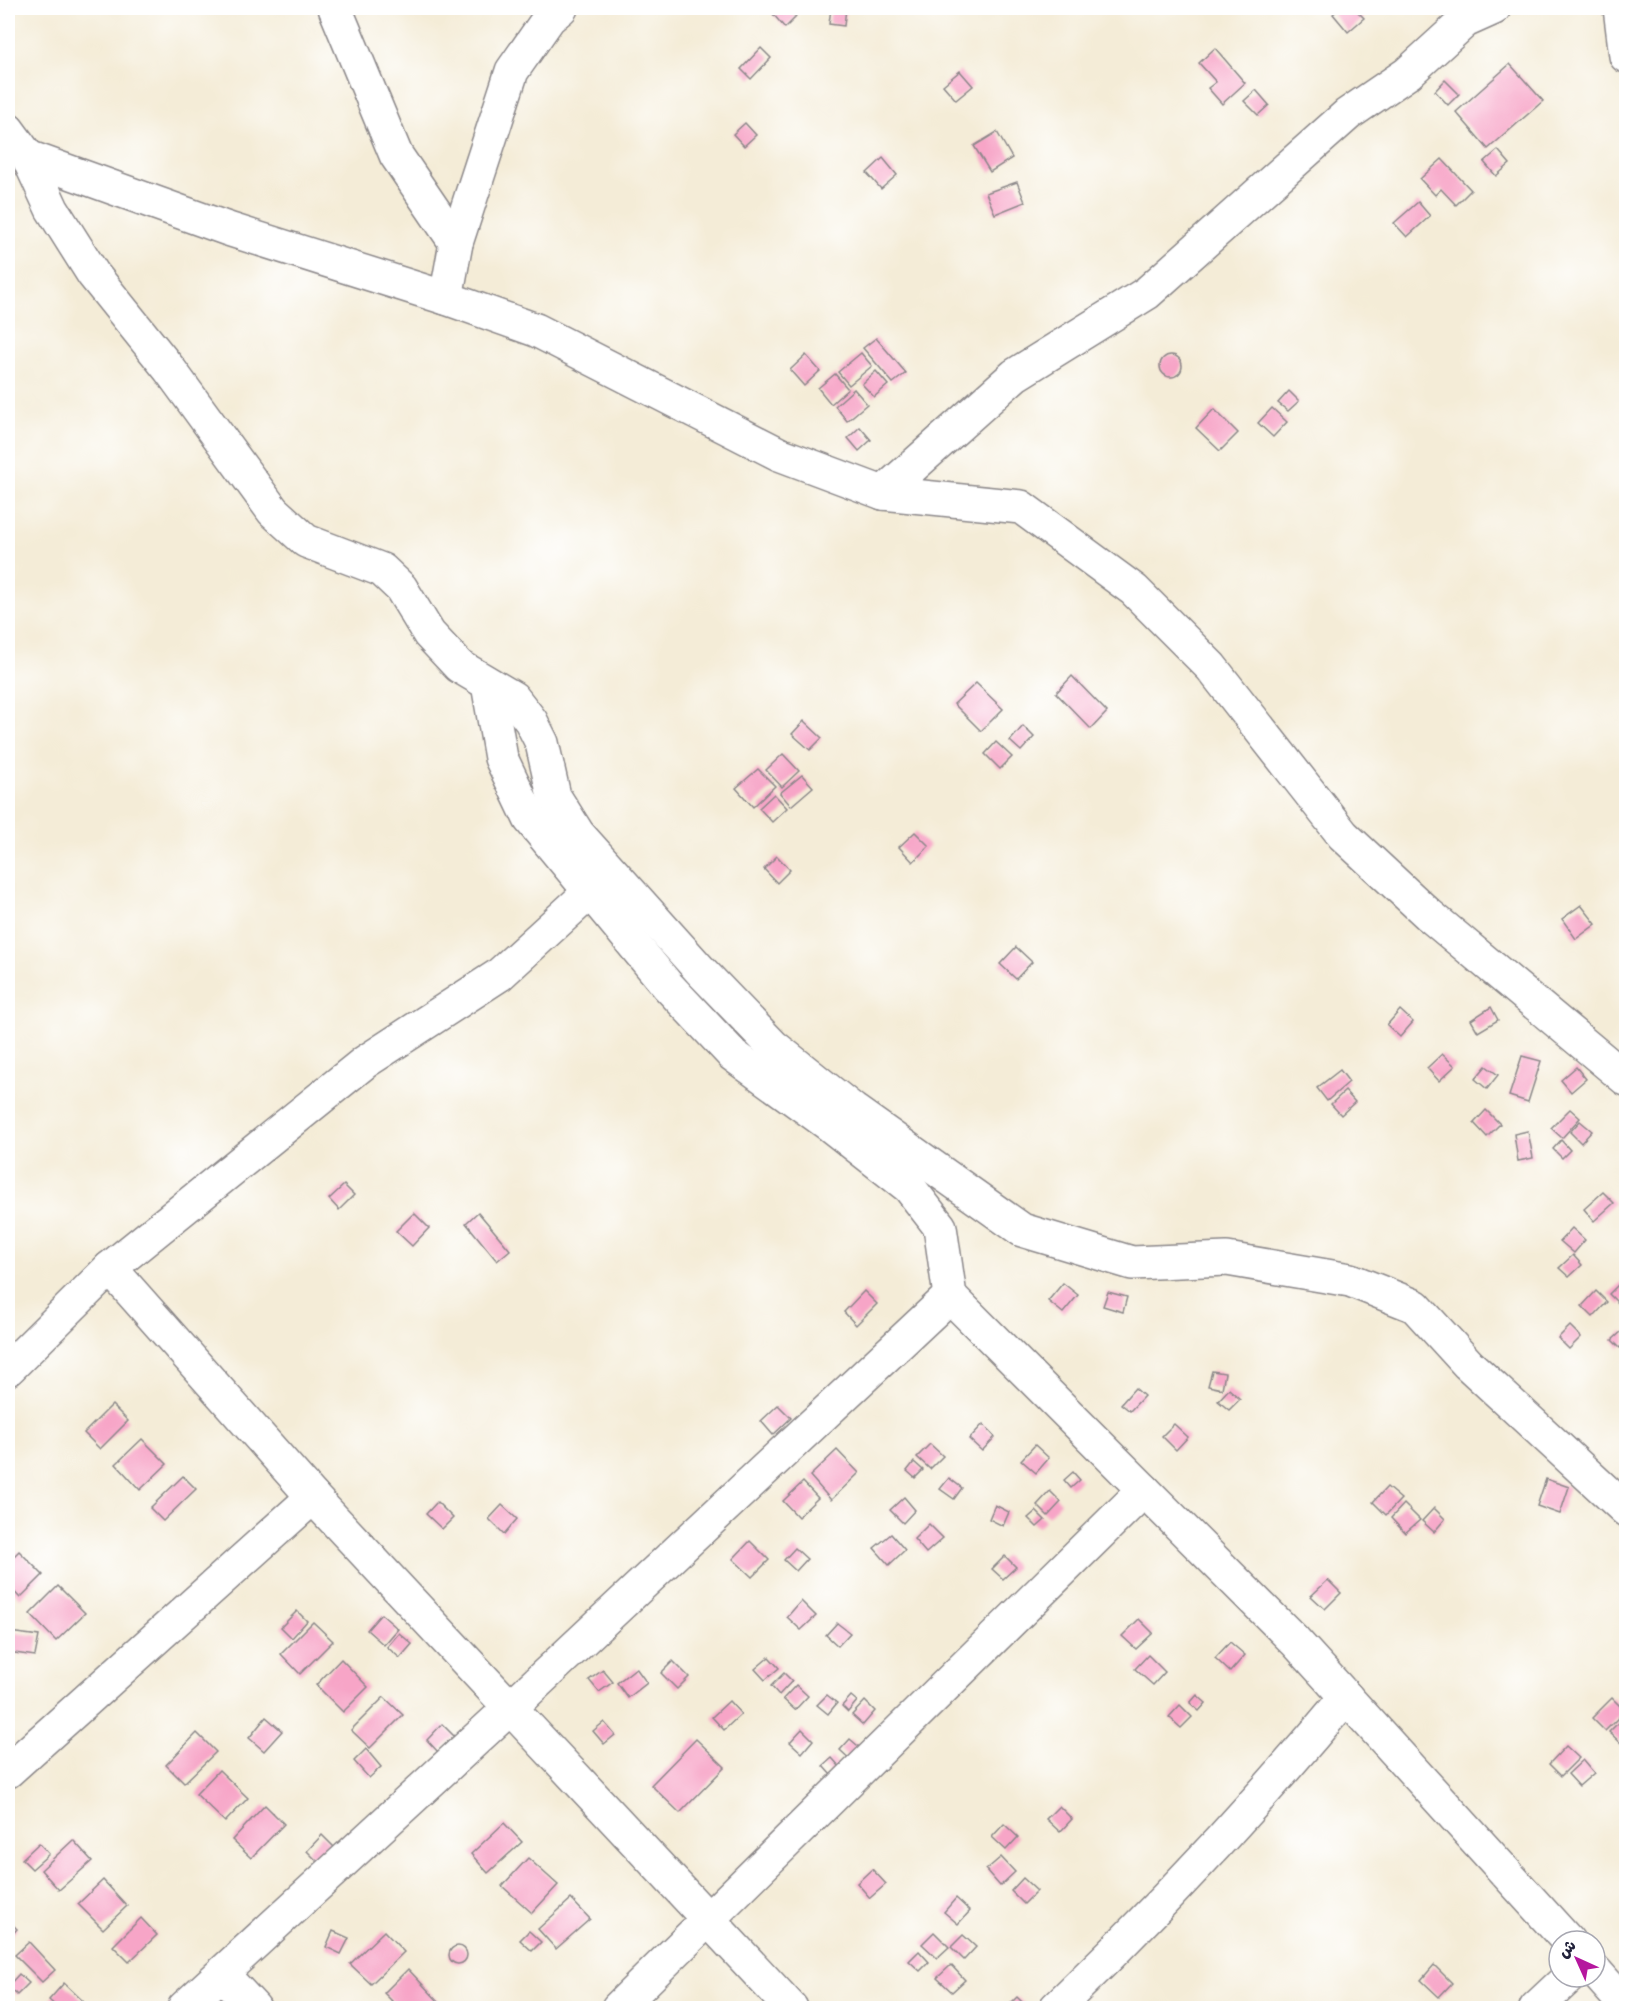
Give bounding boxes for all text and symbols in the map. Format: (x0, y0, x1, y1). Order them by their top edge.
north arrow (1547, 1929, 1607, 1989)
text: ش (1552, 1934, 1580, 1962)

